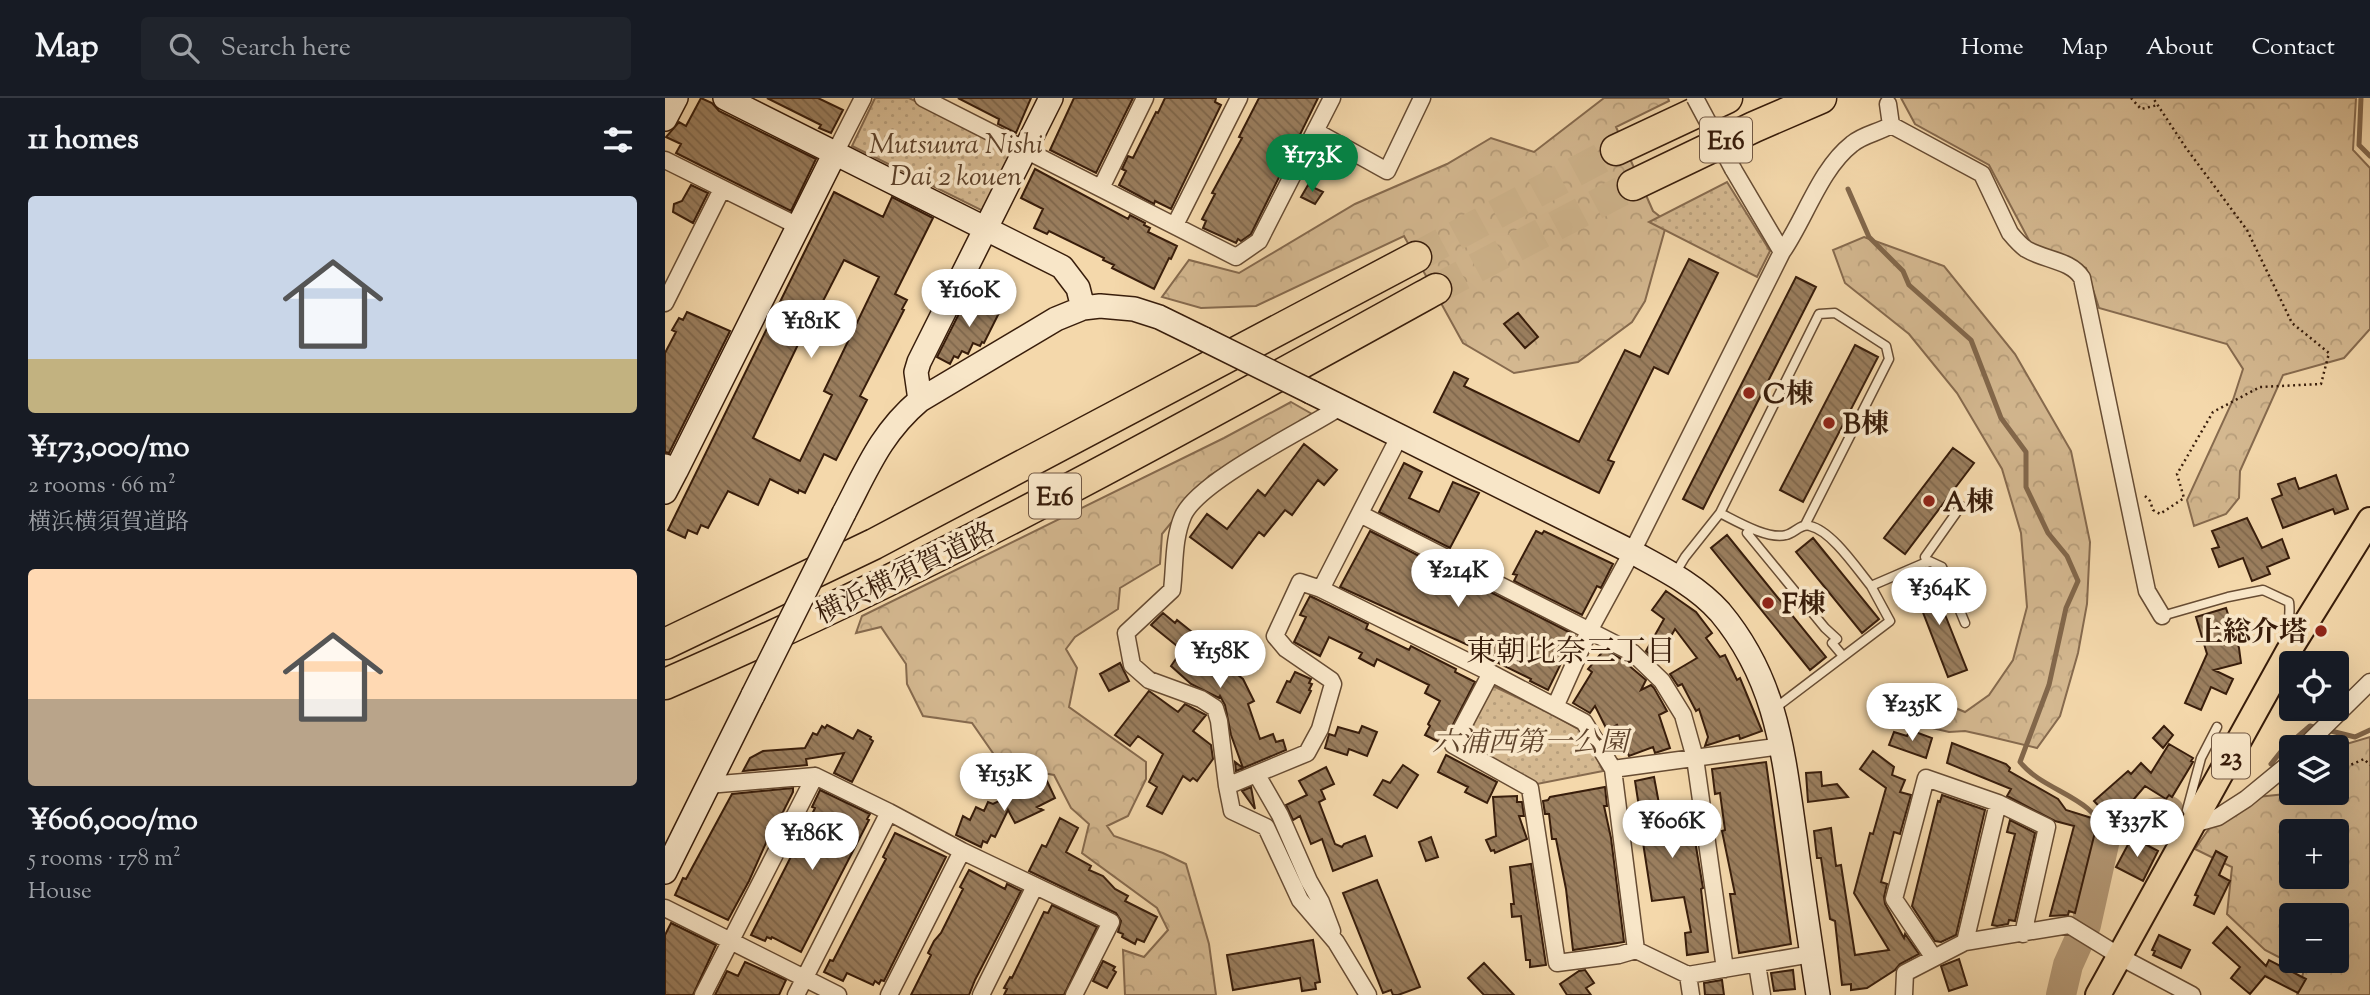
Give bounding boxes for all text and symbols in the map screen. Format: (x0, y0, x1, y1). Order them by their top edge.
search box (141, 17, 631, 80)
text: Map (35, 24, 99, 72)
icon: search (165, 29, 203, 67)
text: Search here (221, 30, 351, 67)
text: Home (1961, 31, 2024, 65)
text: Map (2062, 31, 2108, 65)
text: About (2146, 31, 2213, 65)
text: Contact (2251, 31, 2335, 65)
road number: E16 (1700, 118, 1752, 162)
text: 11 homes (28, 119, 139, 162)
icon: filters (599, 121, 637, 159)
park label: Mutsuura Nishi Dai 2 kouen (869, 126, 1043, 198)
pin: ¥173K (1263, 134, 1361, 194)
text: ¥173K (1282, 140, 1342, 173)
icon: home (270, 241, 396, 367)
pin: ¥160K (920, 270, 1018, 329)
text: ¥160K (938, 275, 1000, 308)
pin: ¥181K (762, 300, 860, 360)
text: ¥181K (782, 306, 840, 339)
place label: C棟 (1763, 376, 1814, 416)
marker: C棟 (1741, 385, 1757, 401)
place label: B棟 (1843, 406, 1889, 446)
marker: B棟 (1821, 415, 1837, 431)
text: ¥173,000/mo (28, 427, 190, 470)
text: 2 rooms · 66 m² (28, 470, 176, 503)
road number: E16 (1029, 474, 1081, 518)
place label: A棟 (1943, 484, 1994, 524)
marker: A棟 (1921, 493, 1937, 509)
text: 横浜横須賀道路 (28, 507, 189, 540)
street label: 横浜横須賀道路 (809, 514, 1003, 636)
pin: ¥214K (1409, 550, 1507, 609)
text: ¥214K (1427, 555, 1489, 588)
pin: ¥364K (1890, 568, 1988, 627)
text: ¥364K (1907, 573, 1971, 606)
place label: F棟 (1782, 586, 1826, 626)
marker: F棟 (1760, 595, 1776, 611)
icon: home (270, 614, 396, 740)
place label: 上総介塔 (2195, 614, 2307, 654)
marker: 上総介塔 (2313, 623, 2329, 639)
pin: ¥158K (1171, 630, 1269, 690)
district label: 東朝比奈三丁目 (1466, 632, 1676, 675)
text: ¥158K (1191, 636, 1249, 669)
map controls (2279, 651, 2349, 973)
button: locate (2279, 651, 2349, 721)
pin: ¥235K (1863, 684, 1961, 743)
text: ¥235K (1882, 689, 1942, 722)
park label: 六浦西第一公園 (1432, 724, 1632, 764)
road number: 23 (2212, 734, 2250, 778)
button: layers (2279, 735, 2349, 805)
pin: ¥153K (955, 754, 1053, 813)
text: ¥153K (976, 759, 1032, 792)
text: ¥606,000/mo (28, 800, 198, 843)
pin: ¥606K (1623, 800, 1721, 860)
pin: ¥337K (2088, 800, 2186, 859)
text: ¥337K (2106, 805, 2168, 838)
text: ¥606K (1639, 806, 1705, 839)
pin: ¥186K (763, 812, 861, 872)
text: ¥186K (781, 818, 843, 851)
button: + (2279, 819, 2349, 889)
text: 5 rooms · 178 m² (28, 843, 181, 876)
text: House (28, 876, 92, 909)
button: − (2279, 903, 2349, 973)

